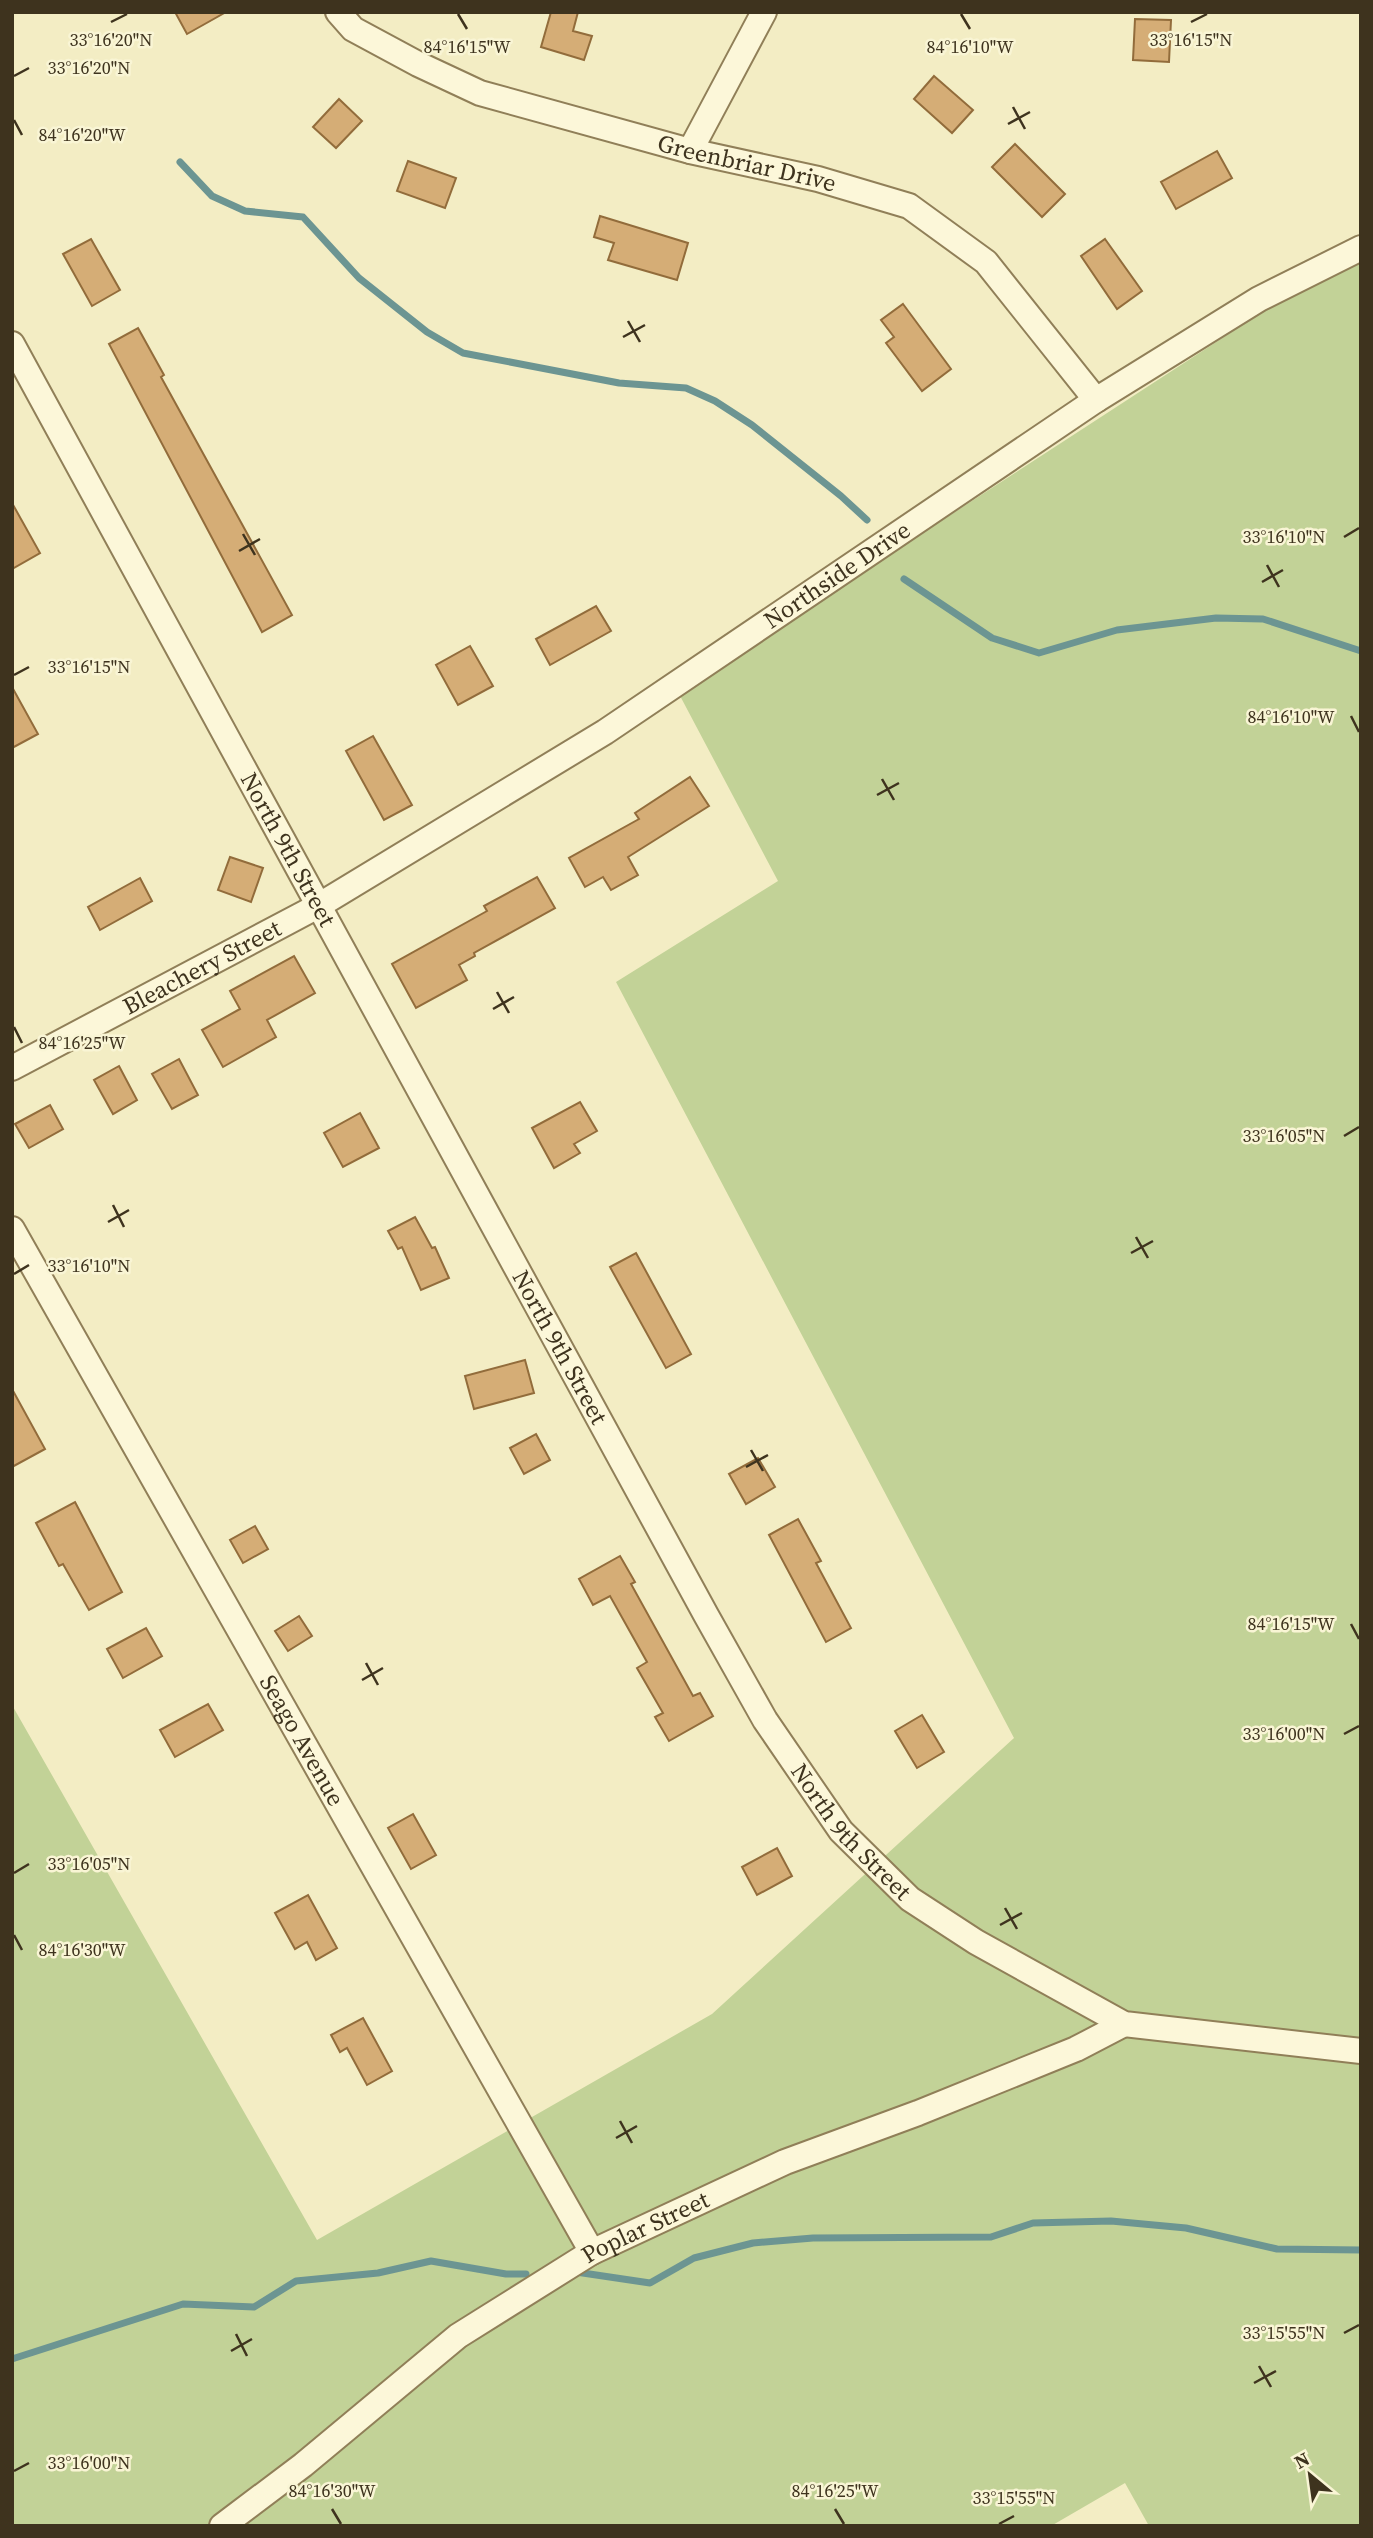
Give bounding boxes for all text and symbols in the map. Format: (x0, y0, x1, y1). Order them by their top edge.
text: 33°16'20"N (70, 27, 152, 52)
text: 33°16'15"N (1150, 27, 1232, 52)
text: 84°16'15"W (424, 34, 511, 59)
text: 84°16'10"W (927, 34, 1014, 59)
text: 33°16'20"N (48, 55, 130, 80)
text: 84°16'20"W (39, 122, 126, 147)
street label: Greenbriar Drive (654, 126, 840, 200)
street label: Northside Drive (757, 513, 917, 636)
text: 33°16'10"N (1243, 524, 1325, 549)
text: 33°16'15"N (48, 654, 130, 679)
text: 84°16'10"W (1248, 704, 1335, 729)
street label: North 9th Street (233, 766, 344, 932)
street label: Bleachery Street (117, 911, 287, 1022)
text: 84°16'25"W (39, 1030, 126, 1055)
text: 33°16'05"N (1243, 1123, 1325, 1148)
text: 33°16'10"N (48, 1253, 130, 1278)
street label: North 9th Street (505, 1264, 616, 1430)
text: 84°16'15"W (1248, 1611, 1335, 1636)
street label: Seago Avenue (252, 1669, 353, 1812)
text: 33°16'00"N (1243, 1721, 1325, 1746)
street label: North 9th Street (783, 1757, 919, 1907)
text: 33°16'05"N (48, 1851, 130, 1876)
text: 84°16'30"W (39, 1937, 126, 1962)
street label: Poplar Street (575, 2183, 714, 2271)
text: 33°15'55"N (1243, 2320, 1325, 2345)
north arrow (1275, 2440, 1345, 2510)
text: N (1289, 2445, 1314, 2475)
text: 33°16'00"N (48, 2450, 130, 2475)
text: 84°16'30"W (289, 2478, 376, 2503)
text: 84°16'25"W (792, 2478, 879, 2503)
text: 33°15'55"N (973, 2485, 1055, 2510)

